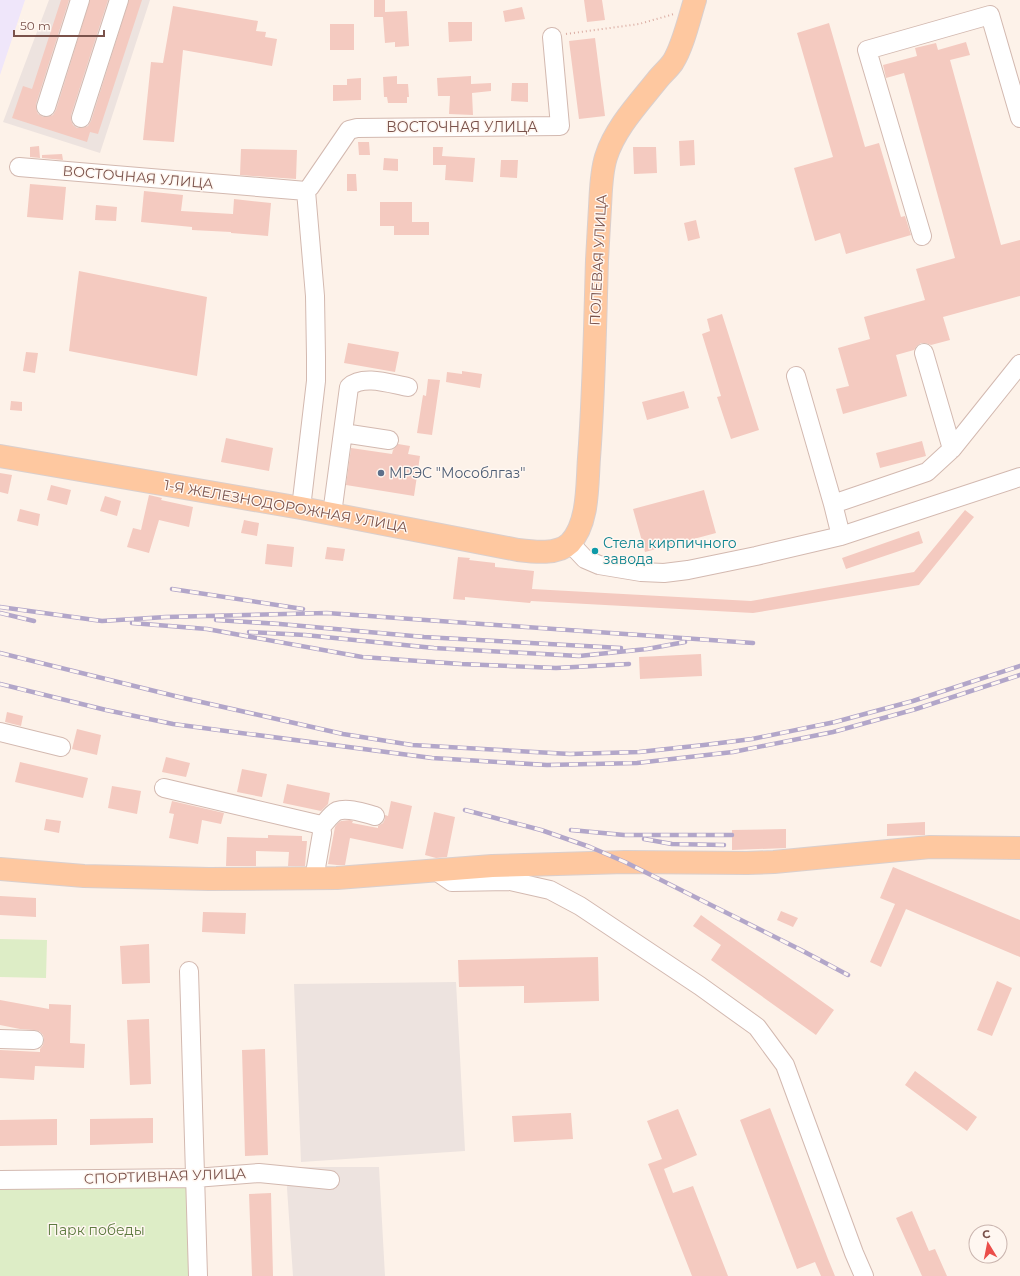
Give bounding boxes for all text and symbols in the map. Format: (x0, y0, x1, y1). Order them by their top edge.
scale bar (14, 12, 104, 38)
text: 50 m (20, 18, 51, 33)
street label: ВОСТОЧНАЯ УЛИЦА (386, 118, 538, 136)
street label: ВОСТОЧНАЯ УЛИЦА (62, 161, 215, 193)
street label: ПОЛЕВАЯ УЛИЦА (586, 193, 610, 326)
place label: МРЭС "Мособлгаз" (389, 464, 526, 482)
marker: МРЭС "Мособлгаз" (376, 468, 386, 478)
street label: 1-Я ЖЕЛЕЗНОДОРОЖНАЯ УЛИЦА (163, 476, 410, 536)
place label: Стела кирпичного завода (603, 534, 737, 568)
marker: Стела кирпичного завода (590, 546, 600, 556)
street label: СПОРТИВНАЯ УЛИЦА (84, 1164, 247, 1188)
park label: Парк победы (47, 1221, 145, 1239)
north arrow (968, 1224, 1008, 1264)
text: С (981, 1227, 991, 1242)

